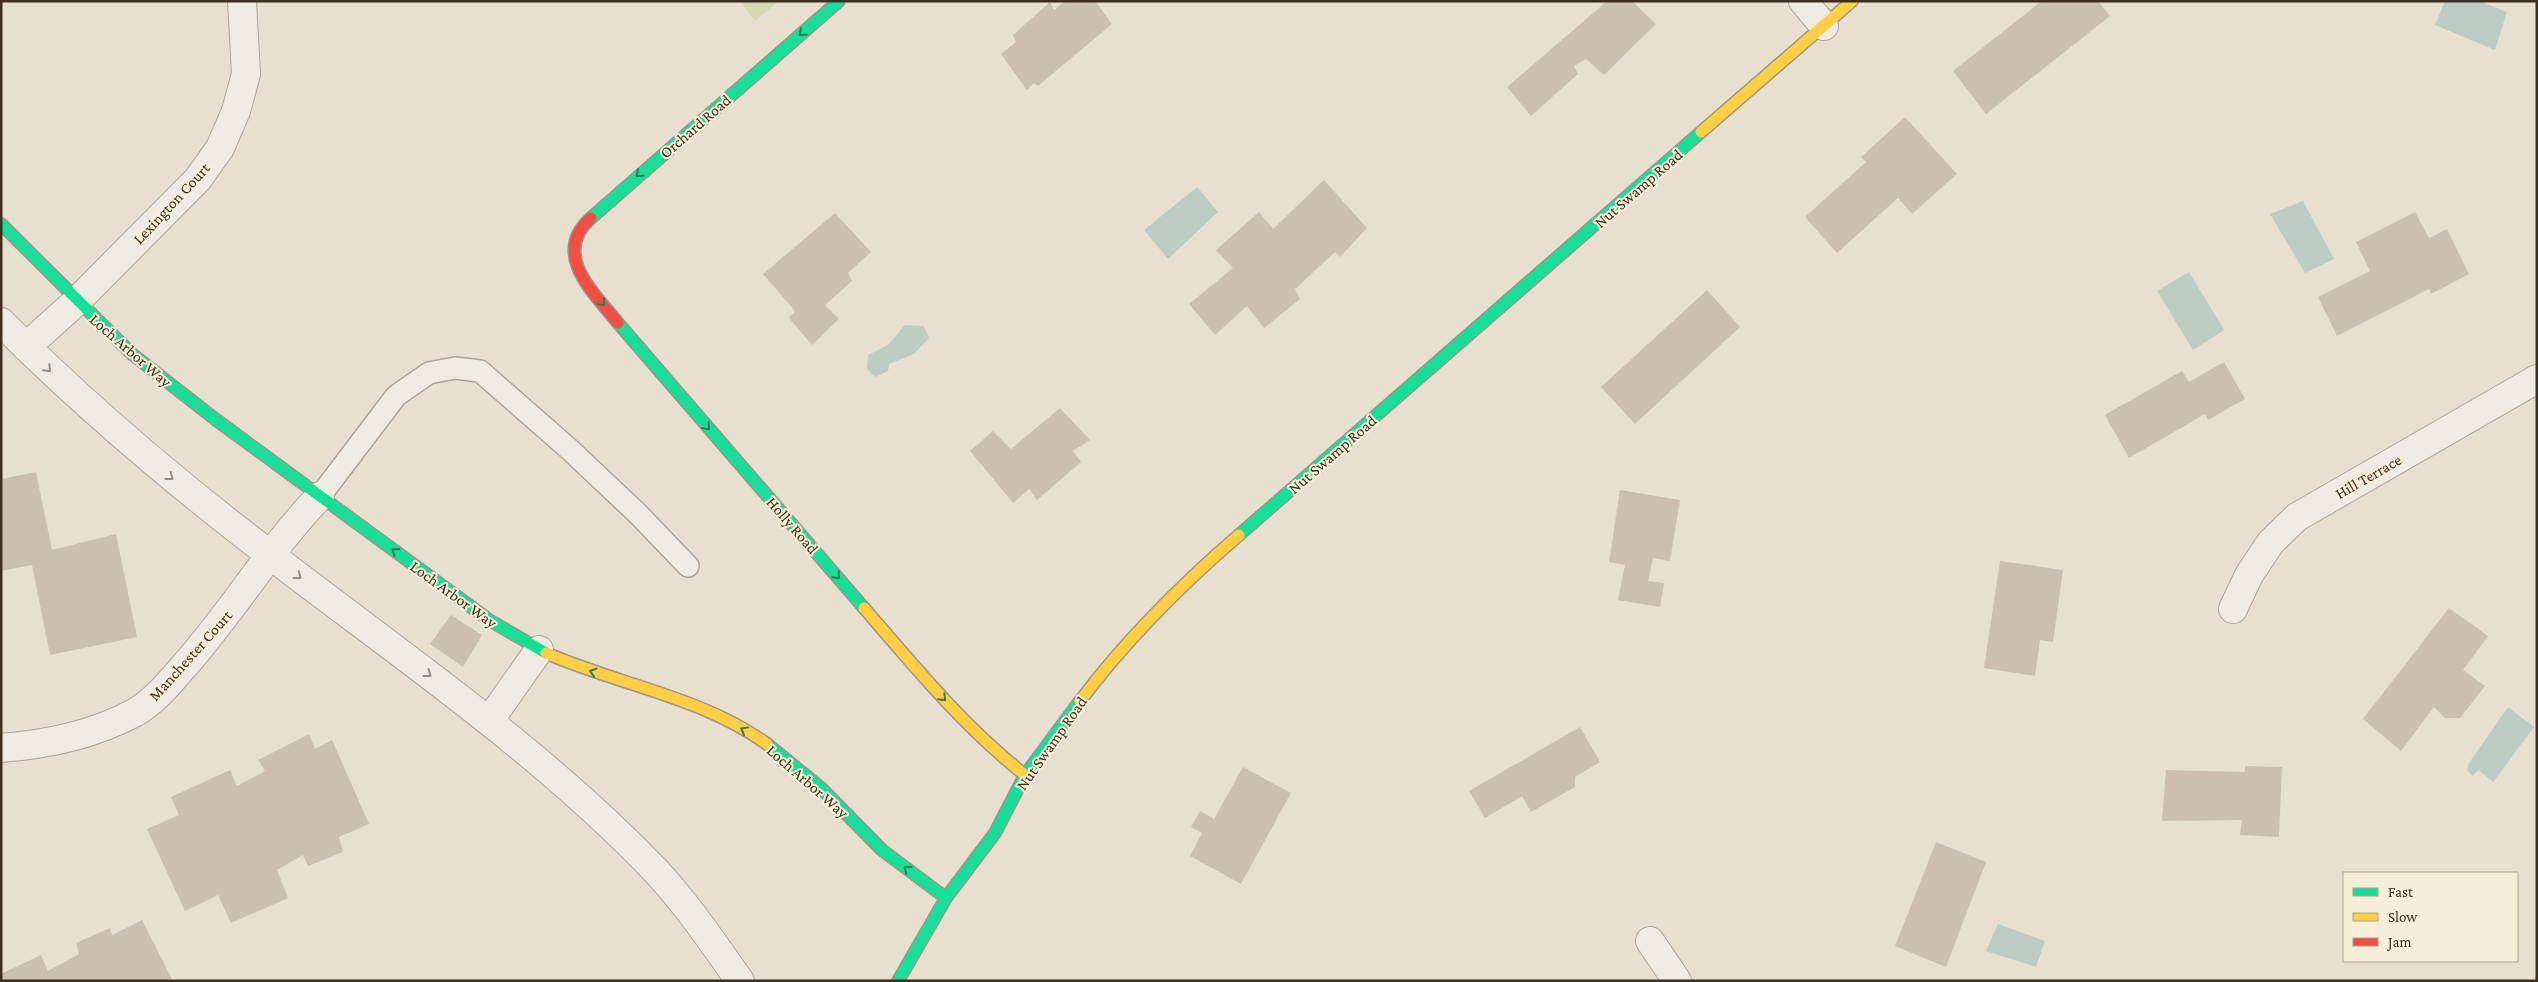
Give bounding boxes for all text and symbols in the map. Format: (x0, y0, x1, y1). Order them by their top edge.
one-way arrow (799, 27, 808, 36)
street label: Orchard Road (657, 91, 734, 162)
street label: Nut Swamp Road (1591, 145, 1687, 232)
street label: Lexington Court (130, 159, 214, 248)
one-way arrow (636, 168, 645, 177)
one-way arrow (596, 297, 604, 306)
street label: Loch Arbor Way (86, 310, 175, 392)
one-way arrow (43, 363, 52, 372)
street label: Nut Swamp Road (1285, 411, 1381, 498)
one-way arrow (701, 421, 710, 430)
street label: Hill Terrace (2332, 451, 2404, 502)
one-way arrow (164, 471, 173, 479)
street label: Holly Road (763, 493, 822, 558)
one-way arrow (391, 548, 401, 557)
street label: Loch Arbor Way (407, 557, 501, 633)
one-way arrow (831, 570, 839, 579)
one-way arrow (292, 571, 301, 579)
street label: Manchester Court (145, 606, 236, 704)
one-way arrow (589, 668, 597, 678)
one-way arrow (422, 669, 431, 677)
one-way arrow (937, 693, 946, 702)
street label: Nut Swamp Road (1013, 693, 1091, 794)
one-way arrow (740, 726, 749, 736)
street label: Loch Arbor Way (763, 741, 852, 823)
one-way arrow (903, 866, 913, 875)
legend (2343, 872, 2518, 962)
text: Fast (2388, 884, 2414, 900)
text: Slow (2388, 909, 2418, 925)
text: Jam (2386, 934, 2411, 951)

